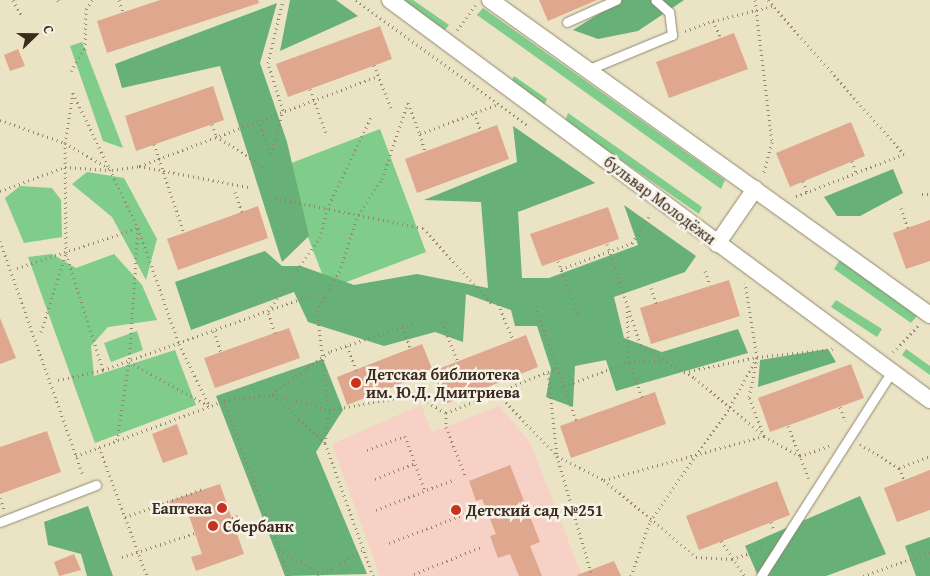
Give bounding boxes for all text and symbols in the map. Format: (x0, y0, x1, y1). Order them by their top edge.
north arrow (10, 10, 60, 60)
text: С (38, 22, 60, 37)
street label: бульвар Молодёжи (600, 152, 720, 248)
place label: Детская библиотека им. Ю.Д. Дмитриева (366, 364, 520, 402)
marker: Детская библиотека им. Ю.Д. Дмитриева (350, 377, 362, 389)
place label: Еаптека (152, 498, 212, 518)
place label: Детский сад №251 (466, 500, 603, 520)
marker: Еаптека (216, 502, 228, 514)
marker: Детский сад №251 (450, 504, 462, 516)
place label: Сбербанк (223, 516, 294, 536)
marker: Сбербанк (207, 520, 219, 532)

